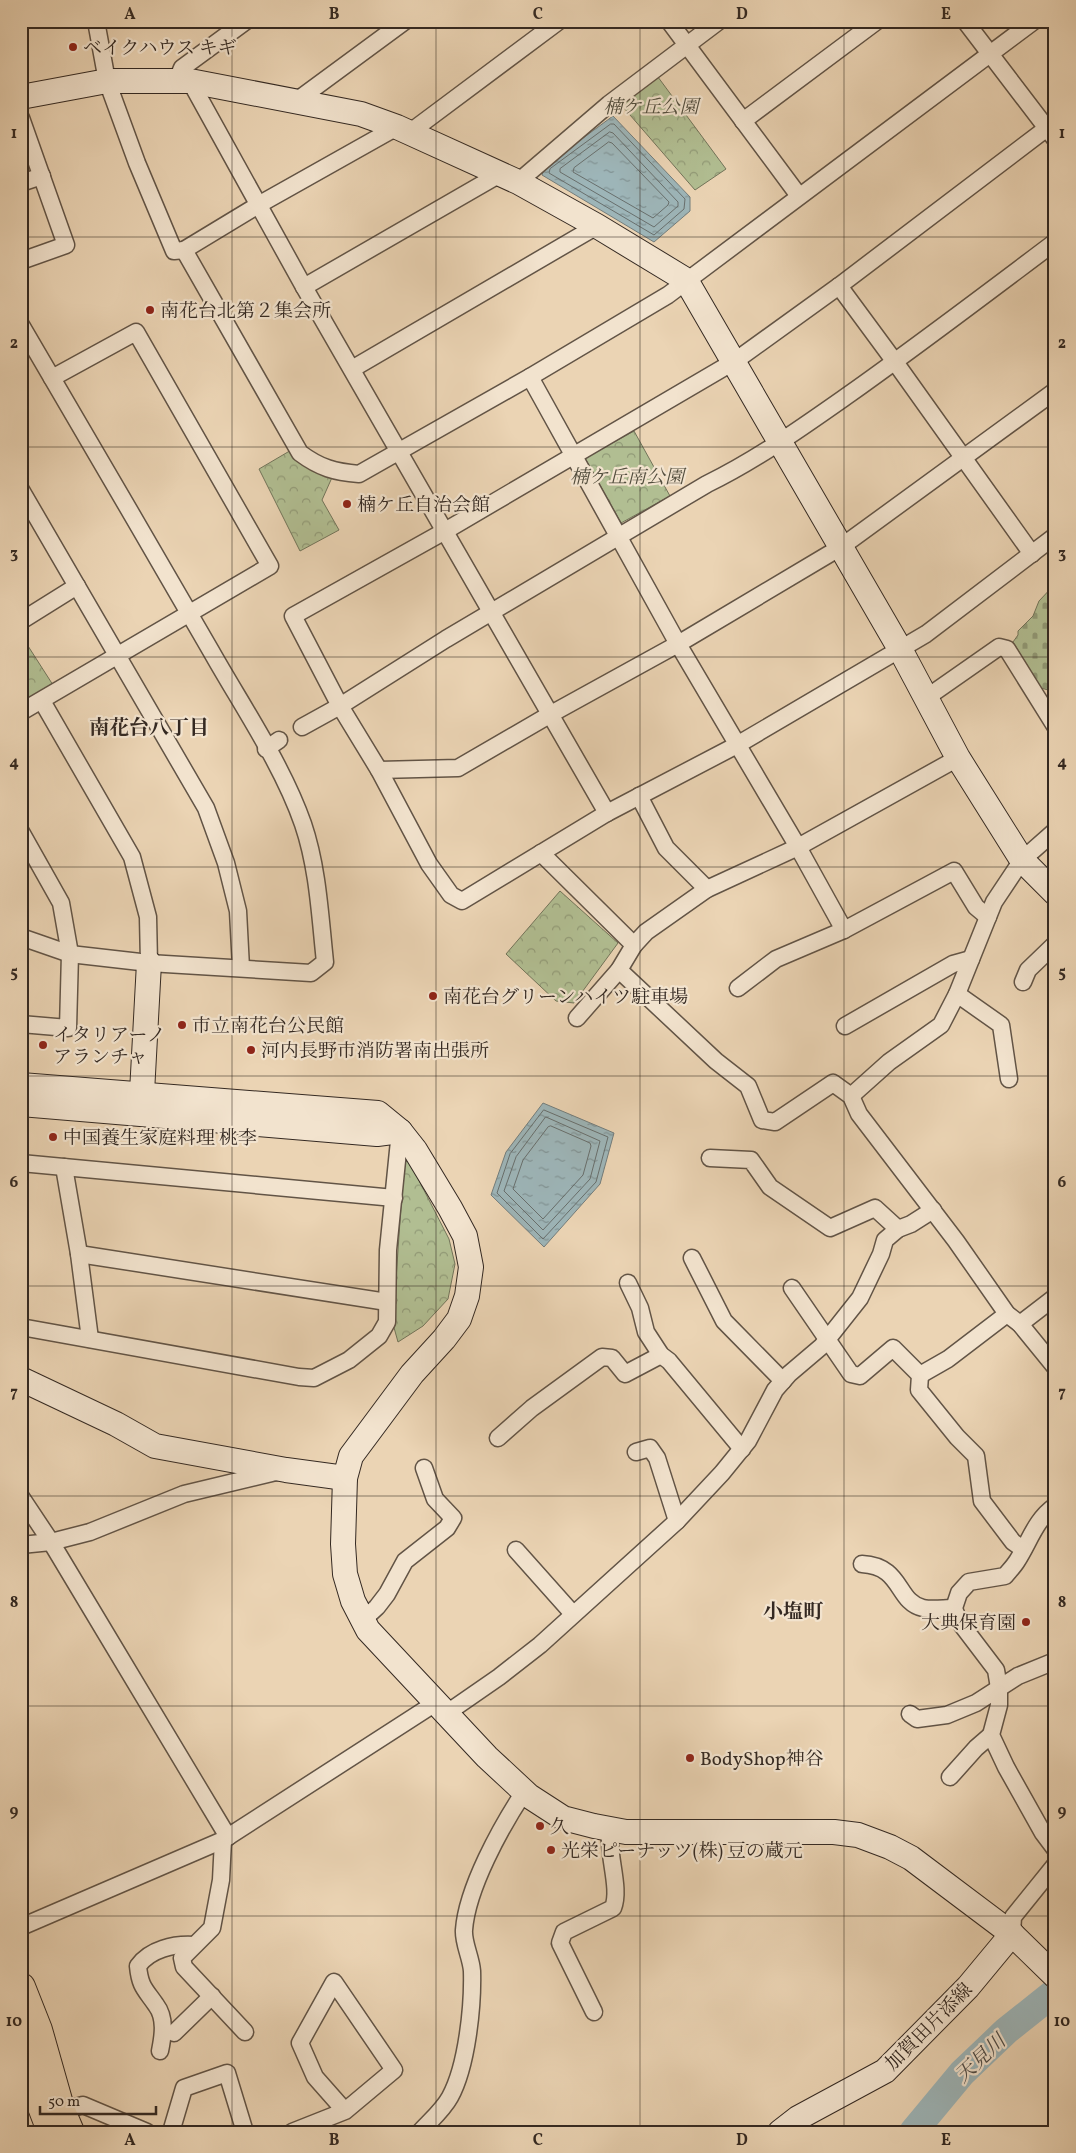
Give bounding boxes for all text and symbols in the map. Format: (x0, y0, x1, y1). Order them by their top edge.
text: A (124, 4, 136, 26)
text: B (329, 4, 340, 26)
text: C (533, 4, 543, 26)
text: D (736, 4, 748, 26)
text: E (941, 4, 951, 26)
place label: ベイクハウス キギ (83, 36, 237, 62)
marker: ベイクハウス キギ (67, 41, 79, 53)
park label: 楠ケ丘公園 (603, 95, 701, 121)
text: 1 (11, 123, 17, 145)
text: 1 (1059, 123, 1065, 145)
place label: 南花台北第２集会所 (160, 299, 331, 325)
marker: 南花台北第２集会所 (144, 304, 156, 316)
text: 2 (10, 333, 18, 355)
text: 2 (1058, 333, 1066, 355)
park label: 楠ケ丘南公園 (570, 465, 687, 491)
place label: 楠ケ丘自治会館 (357, 493, 490, 519)
marker: 楠ケ丘自治会館 (341, 498, 353, 510)
text: 3 (10, 543, 18, 565)
text: 3 (1058, 543, 1066, 565)
district label: 南花台八丁目 (89, 715, 209, 743)
text: 4 (9, 752, 19, 774)
text: 4 (1057, 752, 1067, 774)
text: 5 (10, 962, 18, 984)
text: 5 (1058, 962, 1066, 984)
place label: 南花台グリーンハイツ駐車場 (443, 985, 688, 1011)
marker: 南花台グリーンハイツ駐車場 (427, 990, 439, 1002)
place label: 市立南花台公民館 (192, 1014, 344, 1040)
marker: 市立南花台公民館 (176, 1019, 188, 1031)
place label: イタリアーノ アランチャ (53, 1023, 166, 1071)
marker: イタリアーノ アランチャ (37, 1039, 49, 1051)
place label: 河内長野市消防署南出張所 (261, 1039, 489, 1065)
marker: 河内長野市消防署南出張所 (245, 1044, 257, 1056)
place label: 中国養生家庭料理 桃李 (63, 1126, 257, 1152)
marker: 中国養生家庭料理 桃李 (47, 1131, 59, 1143)
text: 6 (10, 1172, 19, 1194)
text: 6 (1058, 1172, 1067, 1194)
text: 7 (10, 1382, 18, 1404)
text: 7 (1058, 1382, 1066, 1404)
text: 8 (10, 1592, 18, 1614)
text: 8 (1058, 1592, 1066, 1614)
district label: 小塩町 (763, 1599, 824, 1627)
place label: 大典保育園 (921, 1611, 1016, 1637)
marker: 大典保育園 (1020, 1616, 1032, 1628)
place label: BodyShop神谷 (700, 1747, 824, 1773)
marker: BodyShop神谷 (684, 1752, 696, 1764)
text: 9 (10, 1801, 19, 1823)
text: 9 (1058, 1801, 1067, 1823)
place label: 久 (550, 1815, 569, 1841)
marker: 久 (534, 1820, 546, 1832)
place label: 光栄ピーナッツ(株) 豆の蔵元 (561, 1839, 803, 1865)
marker: 光栄ピーナッツ(株) 豆の蔵元 (545, 1844, 557, 1856)
street label: 加賀田片添線 (880, 1978, 979, 2077)
text: 10 (6, 2011, 22, 2033)
text: 10 (1054, 2011, 1070, 2033)
water label: 天見川 (950, 2027, 1014, 2090)
scale bar (40, 2083, 156, 2115)
text: 50 m (48, 2092, 80, 2113)
text: A (124, 2130, 136, 2152)
text: B (329, 2130, 340, 2152)
text: C (533, 2130, 543, 2152)
text: D (736, 2130, 748, 2152)
text: E (941, 2130, 951, 2152)

